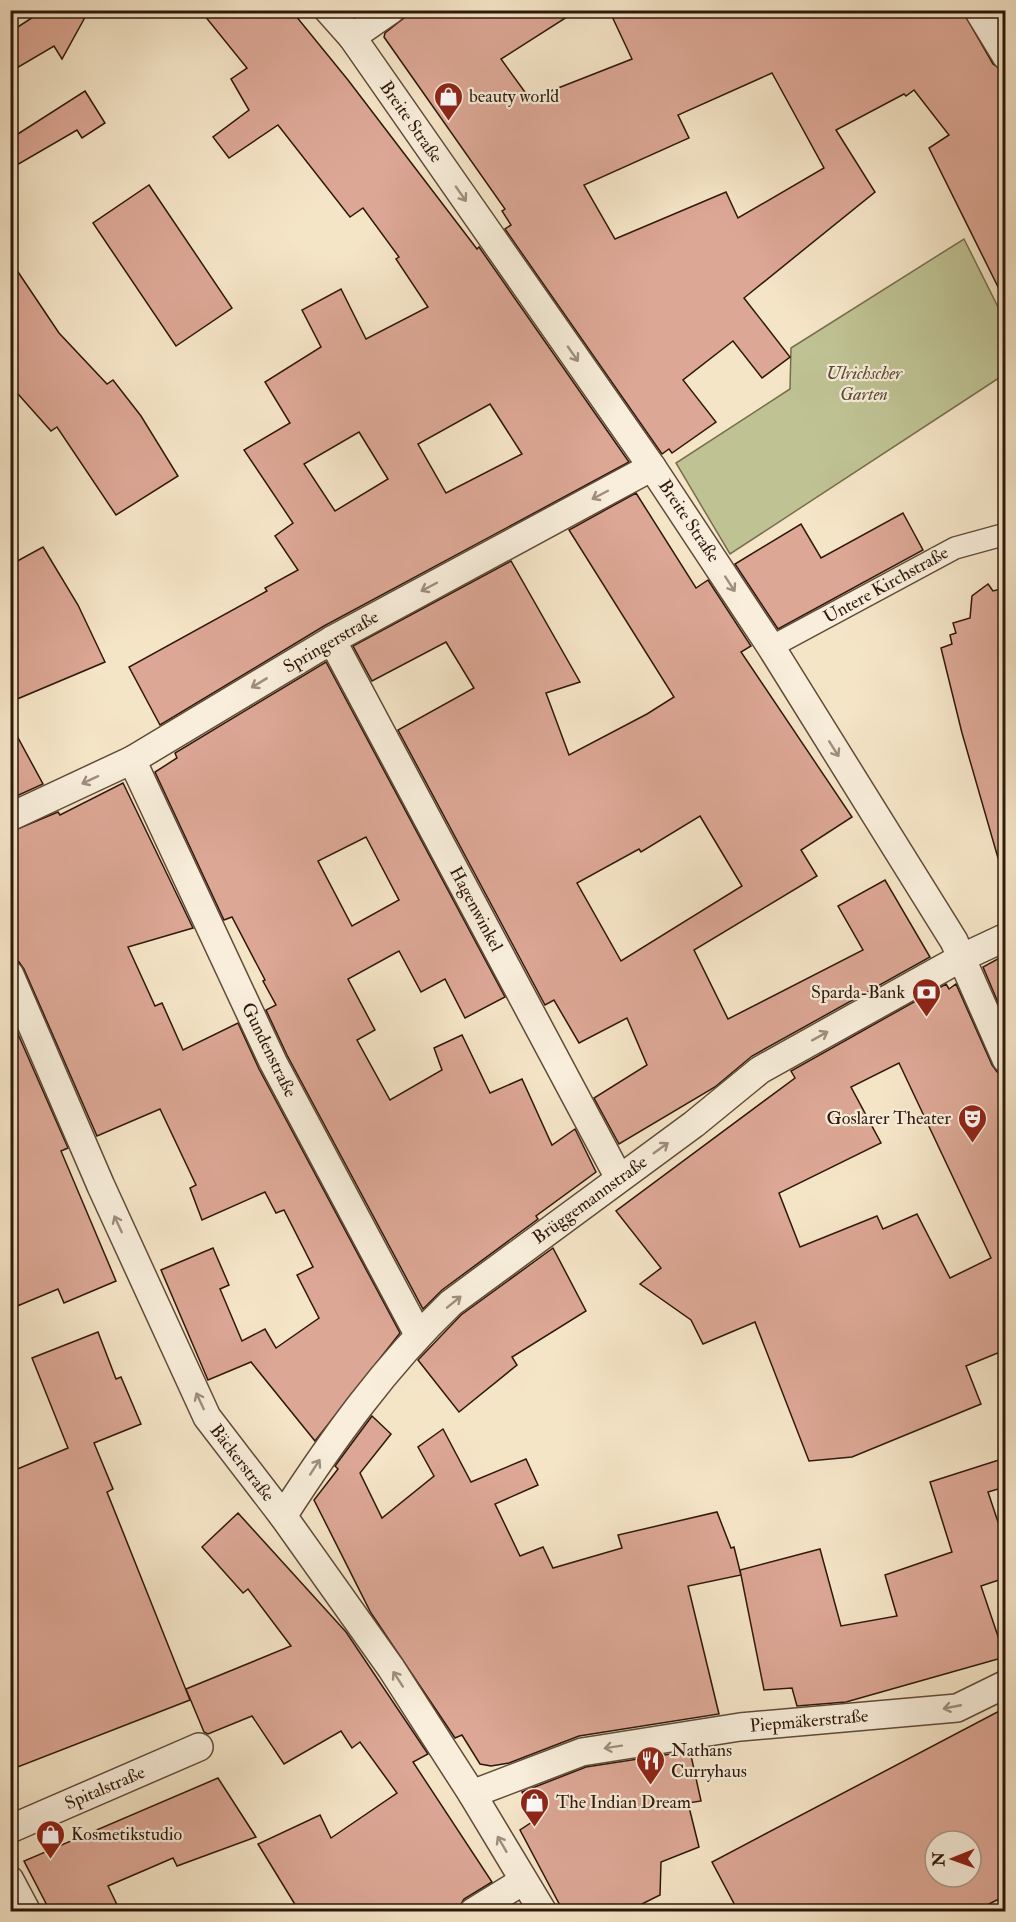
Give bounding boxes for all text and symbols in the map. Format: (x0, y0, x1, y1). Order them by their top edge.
street label: Breite Straße (374, 77, 448, 168)
shop icon: beauty world (432, 80, 464, 122)
place label: beauty world (469, 85, 559, 108)
one-way arrow (455, 185, 467, 202)
one-way arrow (567, 345, 579, 361)
park label: Ulrichscher Garten (826, 362, 903, 406)
street label: Breite Straße (653, 475, 725, 567)
one-way arrow (592, 490, 610, 501)
street label: Untere Kirchstraße (820, 541, 953, 629)
one-way arrow (725, 575, 737, 592)
one-way arrow (420, 582, 438, 593)
street label: Springerstraße (279, 605, 383, 679)
one-way arrow (251, 678, 268, 690)
one-way arrow (829, 740, 841, 757)
one-way arrow (81, 774, 99, 786)
street label: Hagenwinkel (444, 862, 508, 956)
bank icon: Sparda-Bank (910, 976, 942, 1018)
place label: Sparda-Bank (811, 981, 905, 1004)
street label: Gundenstraße (236, 999, 302, 1102)
one-way arrow (810, 1030, 828, 1041)
theatre icon: Goslarer Theater (956, 1102, 988, 1144)
place label: Goslarer Theater (827, 1107, 951, 1130)
one-way arrow (652, 1142, 668, 1154)
street label: Brüggemannstraße (528, 1150, 652, 1249)
one-way arrow (112, 1215, 123, 1233)
one-way arrow (445, 1296, 461, 1309)
one-way arrow (193, 1392, 205, 1410)
street label: Bäckerstraße (205, 1420, 280, 1507)
one-way arrow (309, 1459, 321, 1476)
one-way arrow (392, 1671, 404, 1688)
one-way arrow (943, 1702, 962, 1713)
street label: Piepmäkerstraße (749, 1704, 870, 1738)
place label: Nathans Curryhaus (671, 1739, 747, 1783)
one-way arrow (603, 1742, 623, 1753)
restaurant icon: Nathans Curryhaus (634, 1744, 666, 1786)
street label: Spitalstraße (61, 1761, 149, 1815)
shop icon: The Indian Dream (519, 1786, 551, 1828)
place label: The Indian Dream (556, 1791, 691, 1814)
shop icon: Kosmetikstudio (34, 1818, 66, 1860)
place label: Kosmetikstudio (71, 1823, 182, 1846)
north arrow (923, 1829, 983, 1889)
one-way arrow (495, 1836, 507, 1853)
text: N (929, 1851, 949, 1868)

